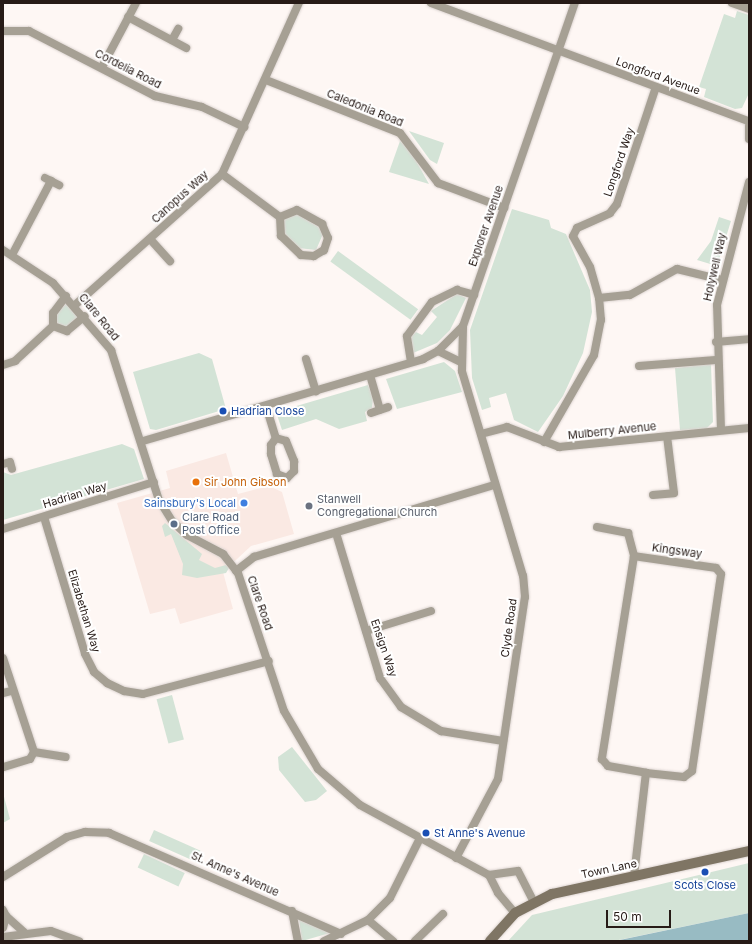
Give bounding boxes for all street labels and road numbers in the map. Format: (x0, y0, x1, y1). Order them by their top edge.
street label: Cordelia Road (93, 47, 163, 91)
street label: Longford Avenue (614, 55, 702, 97)
street label: Caledonia Road (325, 87, 405, 129)
street label: Longford Way (601, 125, 637, 199)
street label: Canopus Way (149, 168, 211, 226)
street label: Explorer Avenue (466, 184, 506, 268)
street label: Holywell Way (701, 232, 729, 302)
street label: Clare Road (76, 291, 122, 343)
street label: Mulberry Avenue (567, 420, 657, 442)
street label: Hadrian Way (41, 479, 109, 511)
street label: Kingsway (651, 541, 703, 561)
street label: Elizabethan Way (65, 568, 103, 654)
street label: Clare Road (245, 574, 275, 632)
street label: Clyde Road (498, 598, 520, 658)
street label: Ensign Way (368, 617, 400, 679)
street label: St. Anne's Avenue (189, 849, 281, 899)
street label: Town Lane (580, 857, 638, 881)

